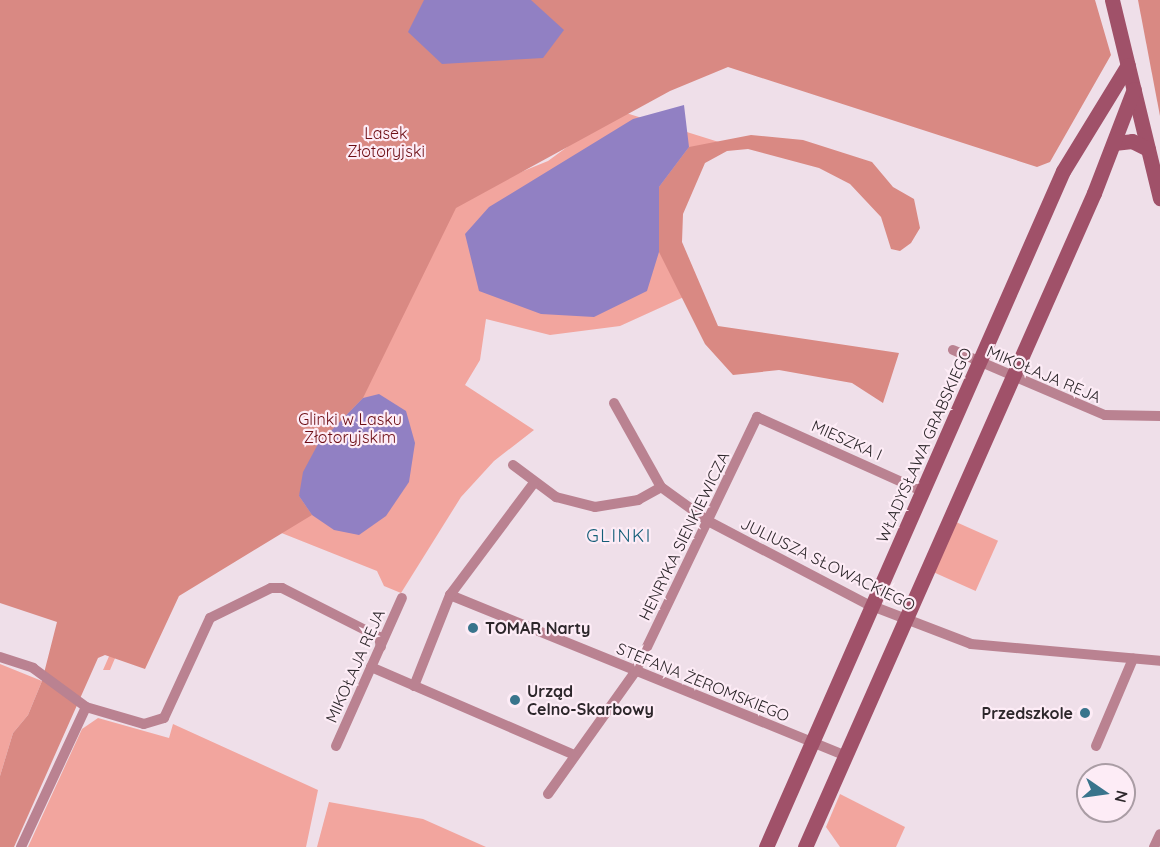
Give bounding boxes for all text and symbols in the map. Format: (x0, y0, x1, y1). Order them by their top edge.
park label: Lasek Złotoryjski (347, 123, 425, 161)
street label: MIKOŁAJA REJA (984, 341, 1104, 407)
street label: WŁADYSŁAWA GRABSKIEGO (872, 344, 976, 546)
park label: Glinki w Lasku Złotoryjskim (298, 409, 402, 447)
street label: MIESZKA I (809, 416, 885, 464)
street label: HENRYKA SIENKIEWICZA (635, 449, 733, 623)
street label: JULIUSZA SŁOWACKIEGO (738, 513, 918, 615)
district label: GLINKI (586, 525, 652, 547)
street label: MIKOŁAJA REJA (321, 606, 389, 726)
place label: TOMAR Narty (485, 618, 590, 638)
marker: TOMAR Narty (466, 621, 480, 635)
street label: STEFANA ŻEROMSKIEGO (614, 639, 792, 725)
place label: Urząd Celno-Skarbowy (527, 681, 654, 719)
marker: Urząd Celno-Skarbowy (508, 693, 522, 707)
place label: Przedszkole (982, 703, 1073, 723)
marker: Przedszkole (1078, 706, 1092, 720)
north arrow (1076, 763, 1136, 823)
text: N (1111, 789, 1133, 805)

